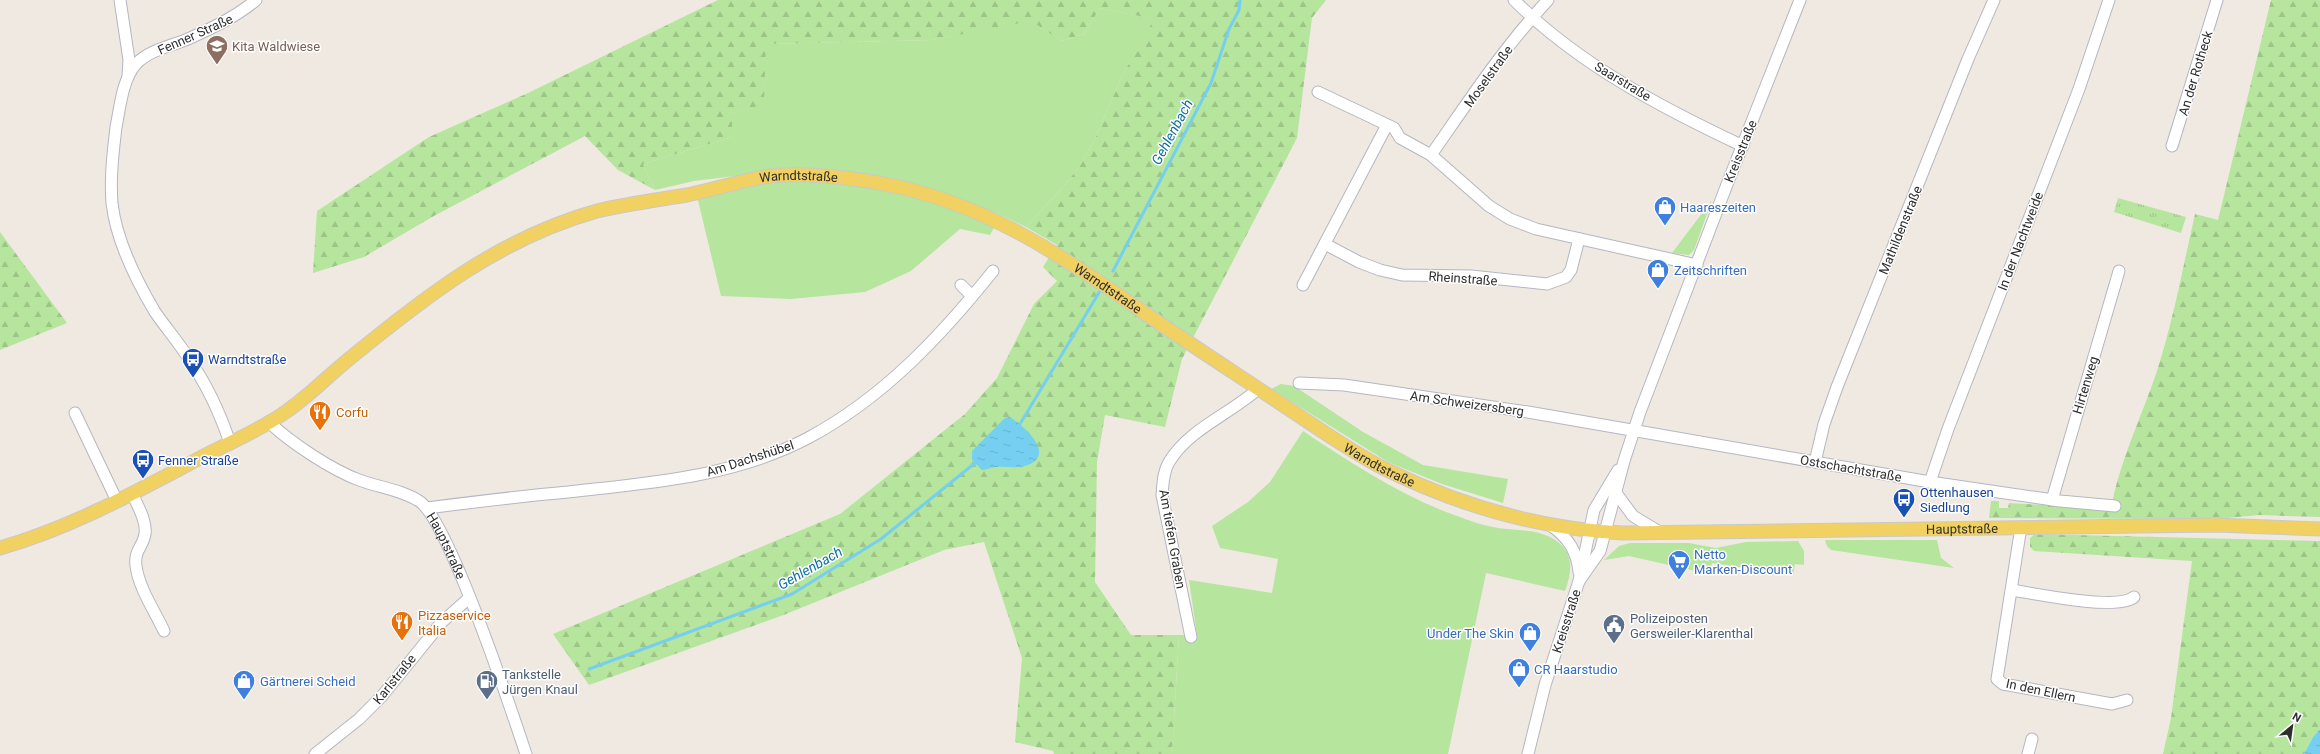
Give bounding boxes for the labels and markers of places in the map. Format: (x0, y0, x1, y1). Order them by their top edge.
school or university icon: Kita Waldwiese (204, 33, 230, 66)
place label: Kita Waldwiese (232, 39, 320, 54)
shop icon: Haareszeiten (1652, 194, 1678, 227)
place label: Haareszeiten (1680, 200, 1756, 215)
shop icon: Zeitschriften (1645, 257, 1671, 290)
place label: Zeitschriften (1674, 263, 1747, 278)
bus stop icon: Warndtstraße (180, 346, 206, 379)
place label: Warndtstraße (208, 352, 286, 367)
restaurant icon: Corfu (307, 399, 333, 432)
place label: Corfu (336, 405, 368, 420)
bus stop icon: Fenner Straße (130, 447, 156, 480)
place label: Fenner Straße (158, 453, 239, 468)
place label: Ottenhausen Siedlung (1920, 485, 1994, 515)
bus stop icon: Ottenhausen Siedlung (1891, 486, 1917, 519)
place label: Netto Marken-Discount (1694, 547, 1792, 577)
supermarket icon: Netto Marken-Discount (1666, 548, 1692, 581)
place label: Pizzaservice Italia (418, 608, 491, 638)
restaurant icon: Pizzaservice Italia (389, 609, 415, 642)
place label: Polizeiposten Gersweiler-Klarenthal (1630, 611, 1753, 641)
public building icon: Polizeiposten Gersweiler-Klarenthal (1601, 612, 1627, 645)
shop icon: Under The Skin (1517, 620, 1543, 653)
place label: Under The Skin (1427, 626, 1514, 641)
shop icon: CR Haarstudio (1506, 656, 1532, 689)
place label: CR Haarstudio (1534, 662, 1618, 677)
place label: Tankstelle Jürgen Knaul (502, 667, 578, 697)
shop icon: Gärtnerei Scheid (231, 668, 257, 701)
fuel station icon: Tankstelle Jürgen Knaul (474, 668, 500, 701)
place label: Gärtnerei Scheid (260, 674, 356, 689)

